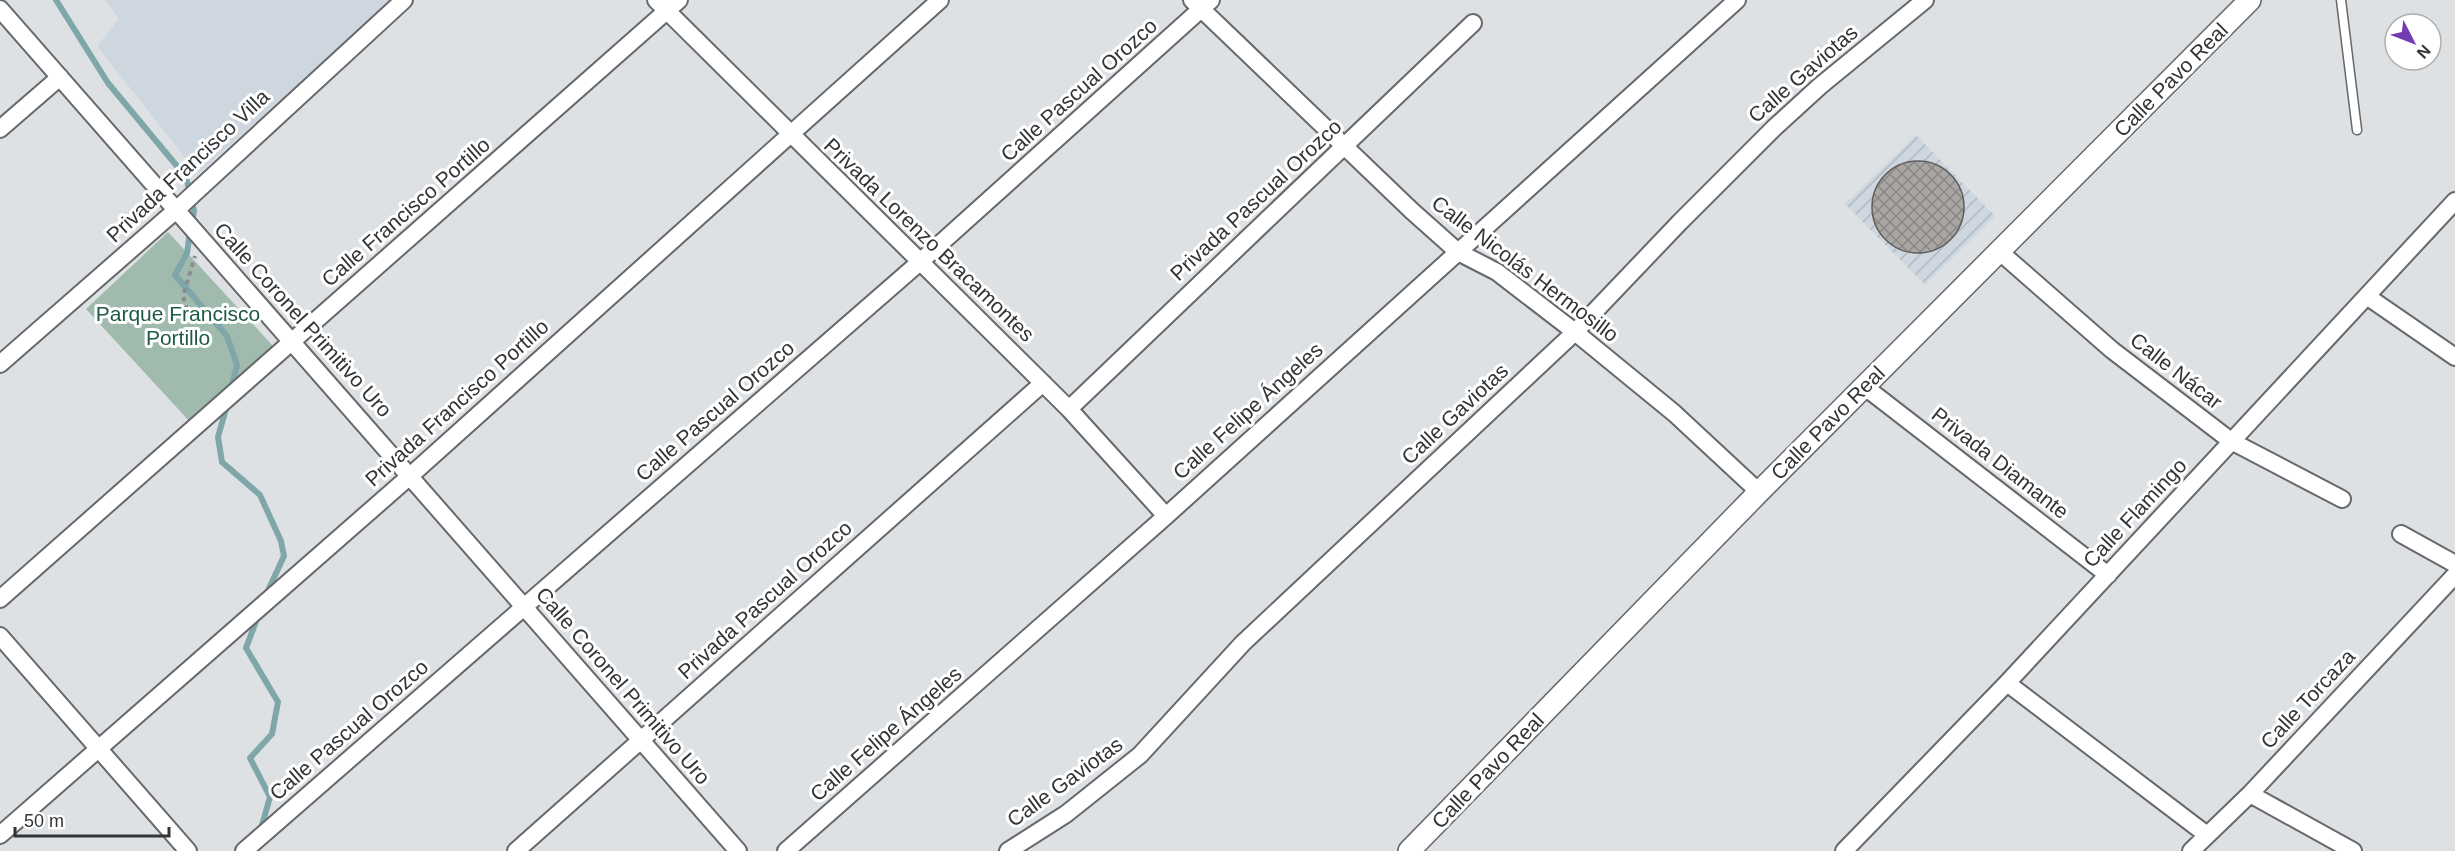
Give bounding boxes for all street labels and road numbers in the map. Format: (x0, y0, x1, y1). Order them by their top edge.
street label: Calle Pascual Orozco (996, 14, 1161, 166)
street label: Calle Pavo Real (2109, 18, 2232, 141)
street label: Calle Gaviotas (1744, 20, 1862, 127)
street label: Privada Francisco Villa (102, 84, 274, 247)
street label: Privada Pascual Orozco (1165, 114, 1346, 285)
street label: Calle Francisco Portillo (317, 132, 494, 291)
street label: Privada Lorenzo Bracamontes (820, 133, 1039, 346)
street label: Calle Nicolás Hermosillo (1428, 191, 1623, 346)
street label: Calle Coronel Primitivo Uro (210, 218, 397, 421)
street label: Privada Francisco Portillo (361, 314, 553, 491)
street label: Calle Nácar (2126, 328, 2227, 413)
street label: Calle Pascual Orozco (631, 336, 798, 486)
street label: Calle Felipe Ángeles (1168, 338, 1327, 484)
street label: Calle Gaviotas (1397, 359, 1512, 469)
street label: Calle Pavo Real (1766, 361, 1889, 484)
street label: Privada Diamante (1927, 402, 2073, 523)
street label: Calle Flamingo (2078, 454, 2191, 572)
street label: Privada Pascual Orozco (673, 516, 856, 684)
street label: Calle Coronel Primitivo Uro (532, 583, 715, 789)
street label: Calle Torcaza (2256, 644, 2360, 753)
street label: Calle Pascual Orozco (265, 655, 432, 805)
street label: Calle Felipe Ángeles (805, 662, 966, 805)
street label: Calle Pavo Real (1427, 709, 1548, 833)
street label: Calle Gaviotas (1003, 732, 1127, 831)

